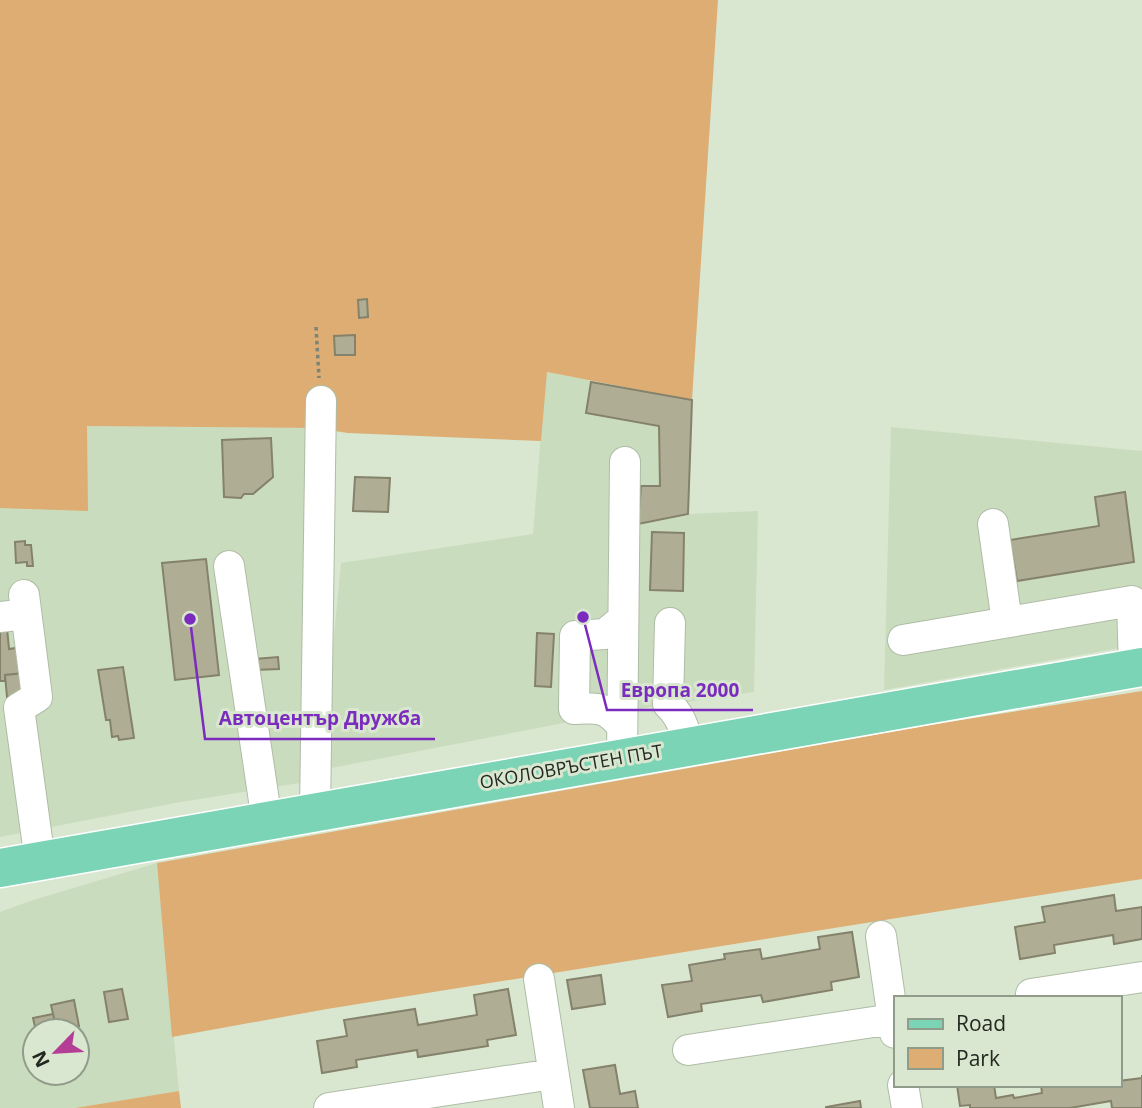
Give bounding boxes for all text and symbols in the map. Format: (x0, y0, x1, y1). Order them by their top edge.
callout: Европа 2000 (607, 670, 753, 710)
text: Европа 2000 (621, 677, 739, 703)
callout: Автоцентър Дружба (205, 699, 435, 739)
text: Автоцентър Дружба (219, 705, 421, 731)
street label: ОКОЛОВРЪСТЕН ПЪТ (478, 738, 664, 794)
legend (894, 996, 1121, 1087)
text: Road (956, 1009, 1006, 1037)
north arrow (21, 1017, 91, 1087)
text: Park (956, 1044, 1000, 1072)
text: N (26, 1047, 56, 1072)

